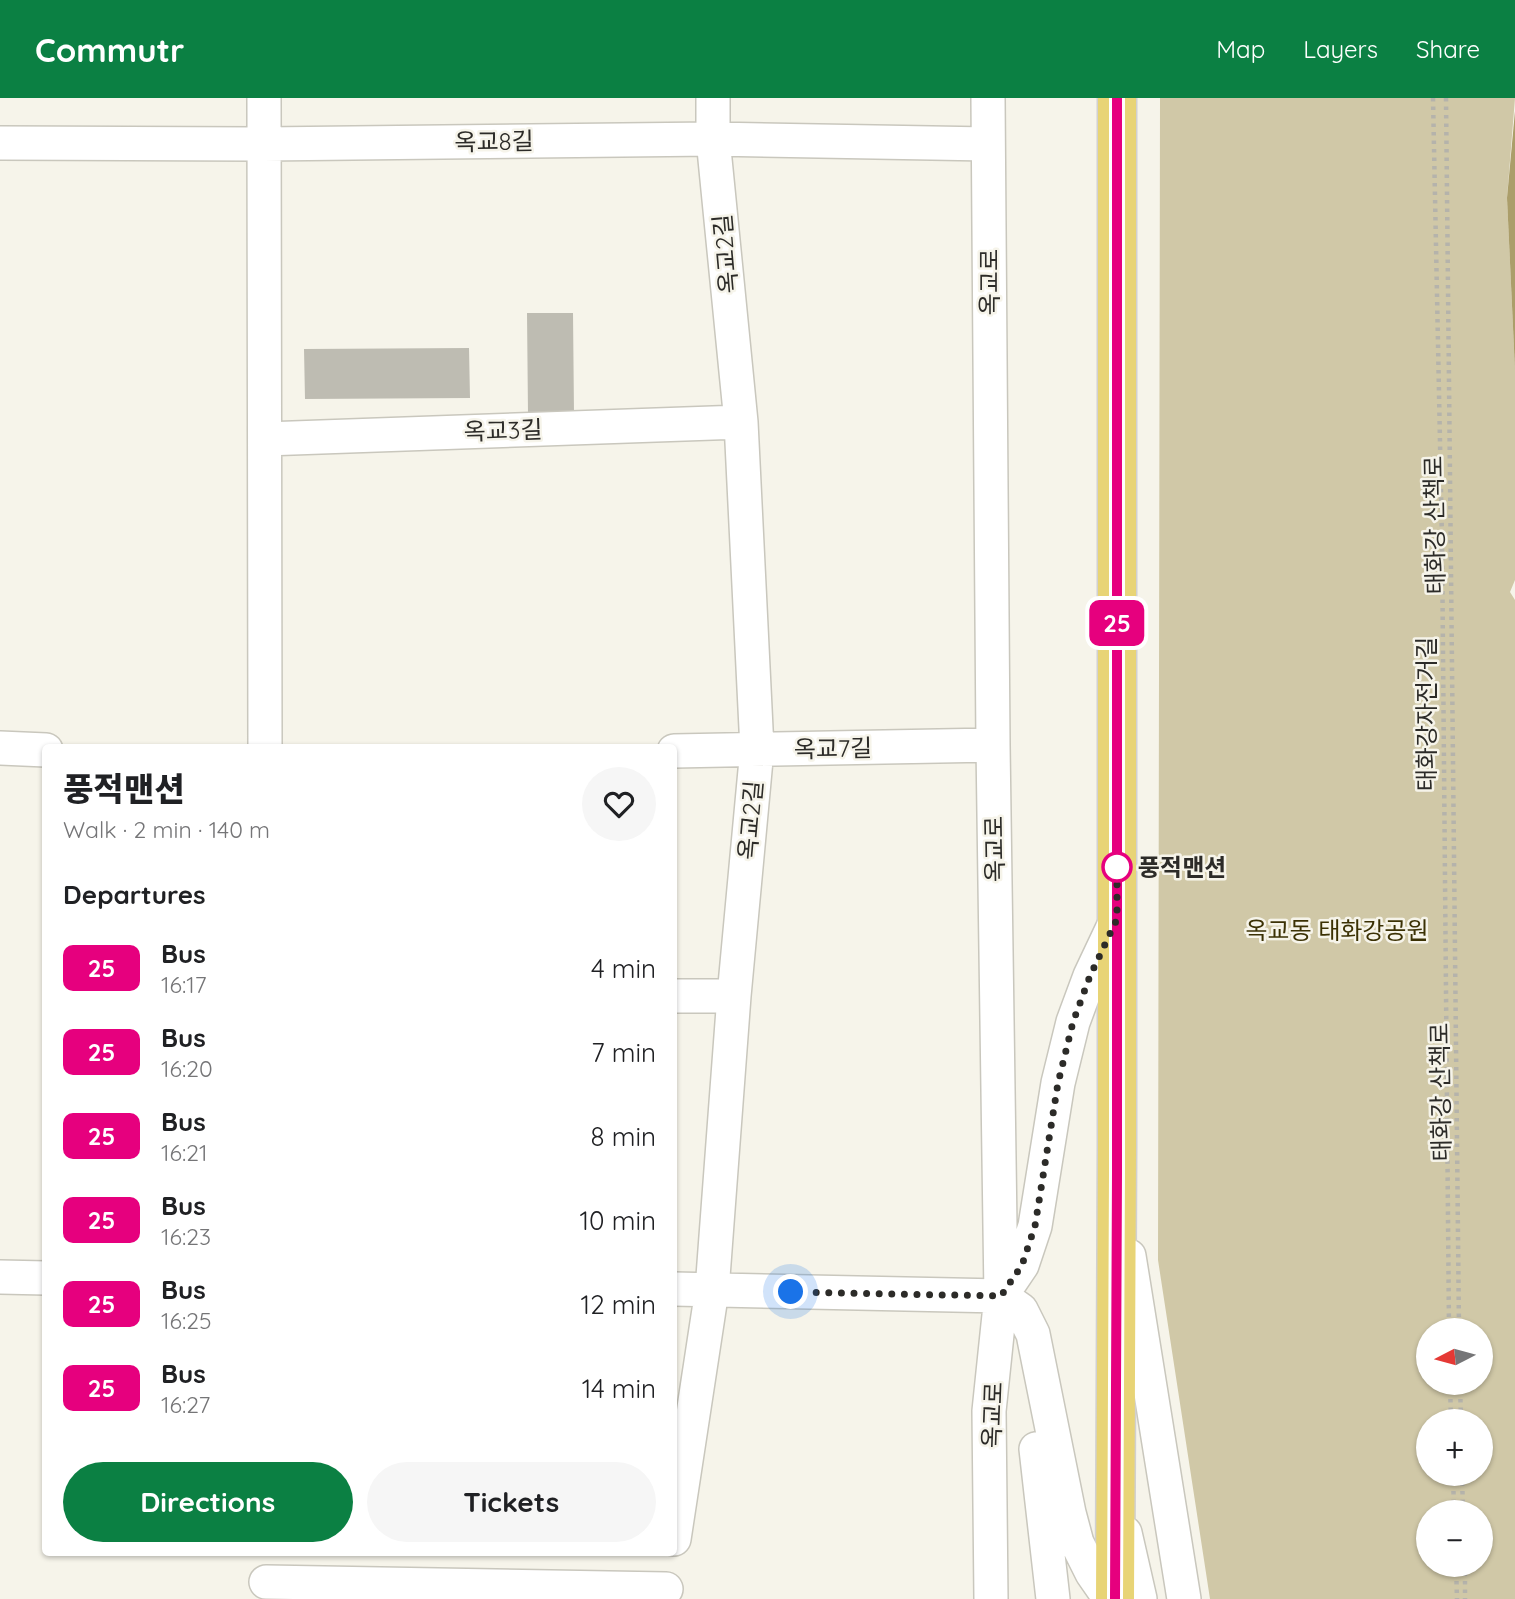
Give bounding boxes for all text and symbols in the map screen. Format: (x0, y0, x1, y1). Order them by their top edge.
text: Commutr (35, 29, 184, 70)
text: Map (1216, 34, 1265, 64)
text: Layers (1303, 34, 1378, 64)
text: Share (1416, 34, 1480, 64)
street label: 옥교8길 (454, 125, 534, 157)
street label: 옥교2길 (707, 213, 743, 295)
street label: 옥교로 (974, 249, 1004, 315)
street label: 옥교3길 (463, 414, 543, 446)
street label: 태화강 산책로 (1418, 455, 1450, 595)
line badge: 25 (1086, 600, 1148, 646)
text: 25 (1103, 608, 1131, 638)
street label: 태화강자전거길 (1411, 637, 1441, 791)
street label: 옥교7길 (793, 732, 873, 764)
button: heart (582, 767, 656, 841)
text: 풍적맨션 (63, 768, 184, 809)
street label: 옥교2길 (732, 779, 768, 861)
text: Walk · 2 min · 140 m (63, 815, 270, 844)
street label: 옥교로 (978, 816, 1010, 882)
marker: 풍적맨션 (1102, 852, 1132, 882)
place label: 풍적맨션 (1138, 852, 1226, 882)
text: Departures (63, 878, 206, 911)
park label: 옥교동 태화강공원 (1245, 915, 1429, 945)
text: Bus (161, 937, 206, 970)
text: 4 min (591, 952, 656, 985)
text: 25 (88, 953, 115, 983)
text: 16:17 (161, 970, 207, 999)
text: Bus (161, 1021, 206, 1054)
street label: 태화강 산책로 (1424, 1022, 1456, 1162)
text: 7 min (591, 1036, 656, 1069)
text: 25 (88, 1037, 115, 1067)
text: 16:20 (161, 1054, 213, 1083)
text: Bus (161, 1105, 206, 1138)
text: 8 min (591, 1120, 656, 1153)
text: 25 (88, 1121, 115, 1151)
text: 16:21 (161, 1138, 207, 1167)
text: Bus (161, 1189, 206, 1222)
text: 10 min (580, 1204, 656, 1237)
text: 25 (88, 1205, 115, 1235)
text: 16:23 (161, 1222, 211, 1251)
text: Bus (161, 1273, 206, 1306)
your location (773, 1274, 808, 1309)
text: 12 min (581, 1288, 656, 1321)
text: 25 (88, 1289, 115, 1319)
text: 16:25 (161, 1306, 211, 1335)
north arrow (1416, 1318, 1493, 1395)
map controls (1416, 1318, 1493, 1577)
text: Bus (161, 1357, 206, 1390)
text: 14 min (582, 1372, 656, 1405)
text: 25 (88, 1373, 115, 1403)
street label: 옥교로 (976, 1381, 1008, 1449)
text: 16:27 (161, 1390, 210, 1419)
button: + (1416, 1409, 1493, 1486)
button: Directions (63, 1462, 353, 1542)
button: Tickets (367, 1462, 656, 1542)
button: − (1416, 1500, 1493, 1577)

